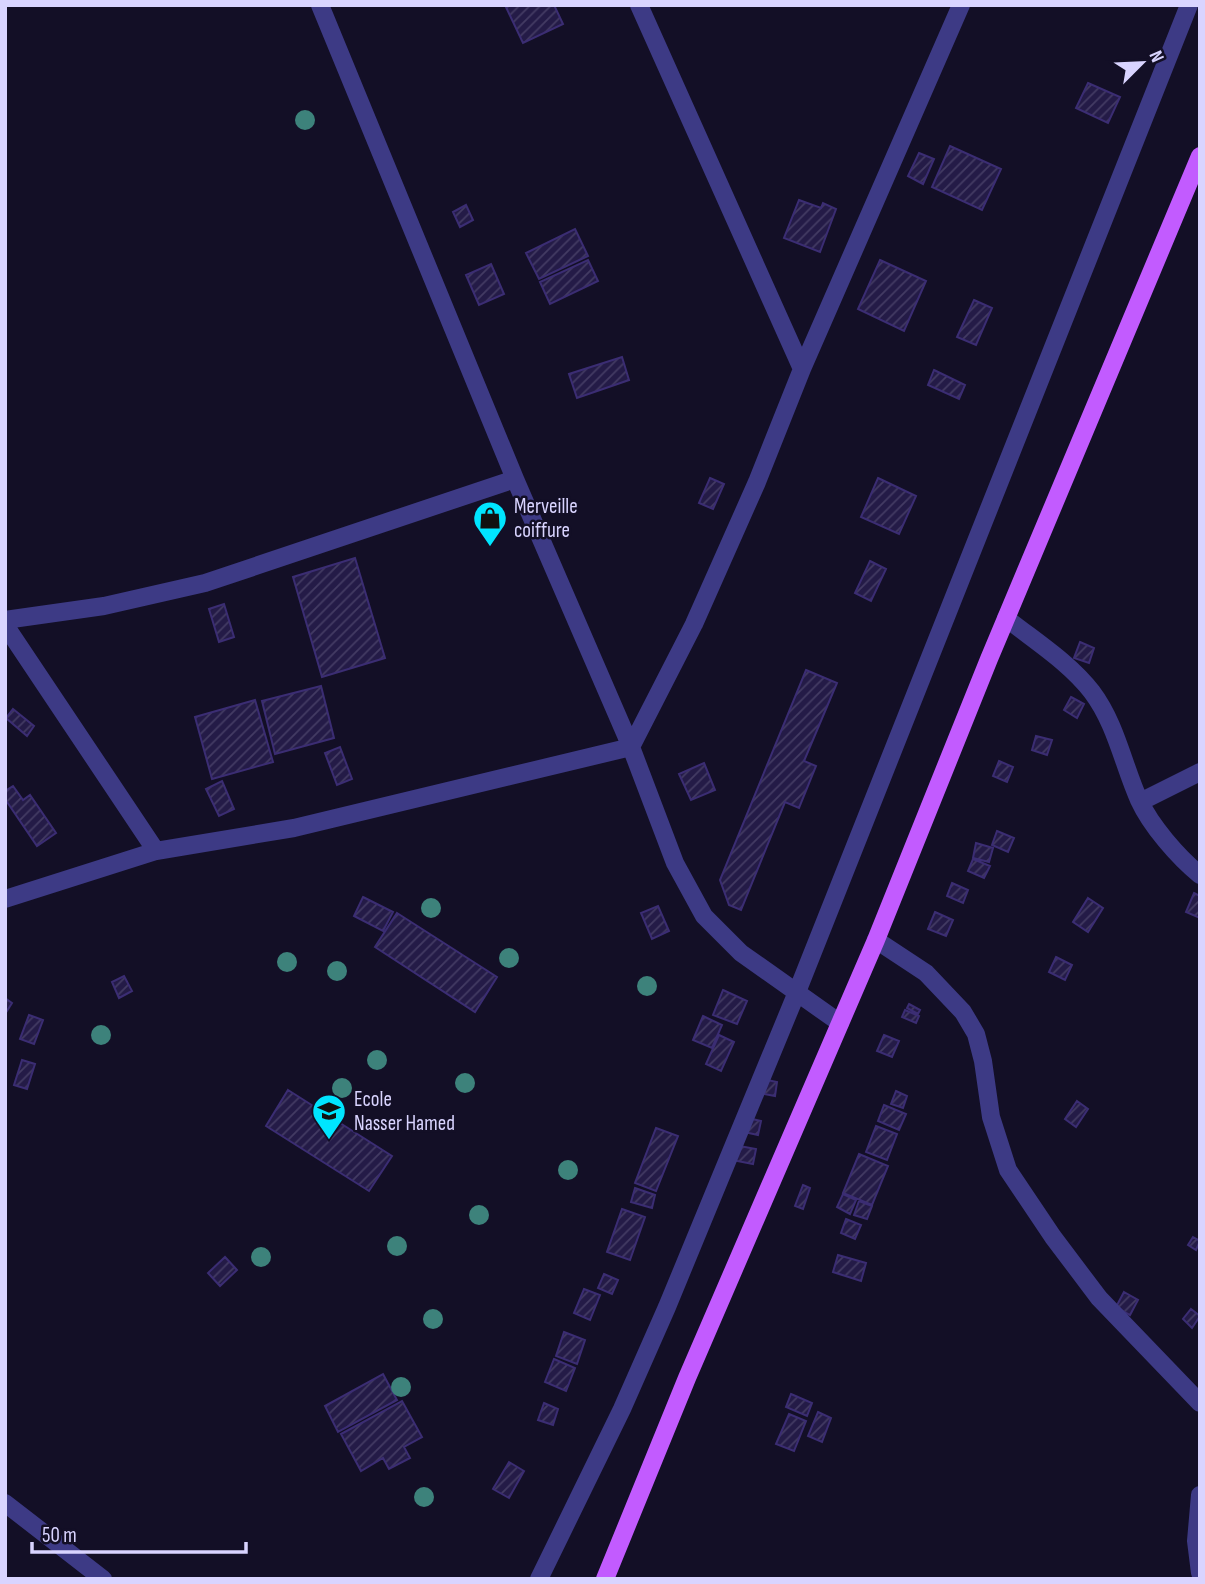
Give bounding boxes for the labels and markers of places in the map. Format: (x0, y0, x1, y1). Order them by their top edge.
place label: Merveille coiffure (514, 494, 578, 543)
shop icon: Merveille coiffure (471, 499, 509, 548)
place label: Ecole Nasser Hamed (354, 1087, 455, 1136)
school or university icon: Ecole Nasser Hamed (310, 1092, 348, 1141)

